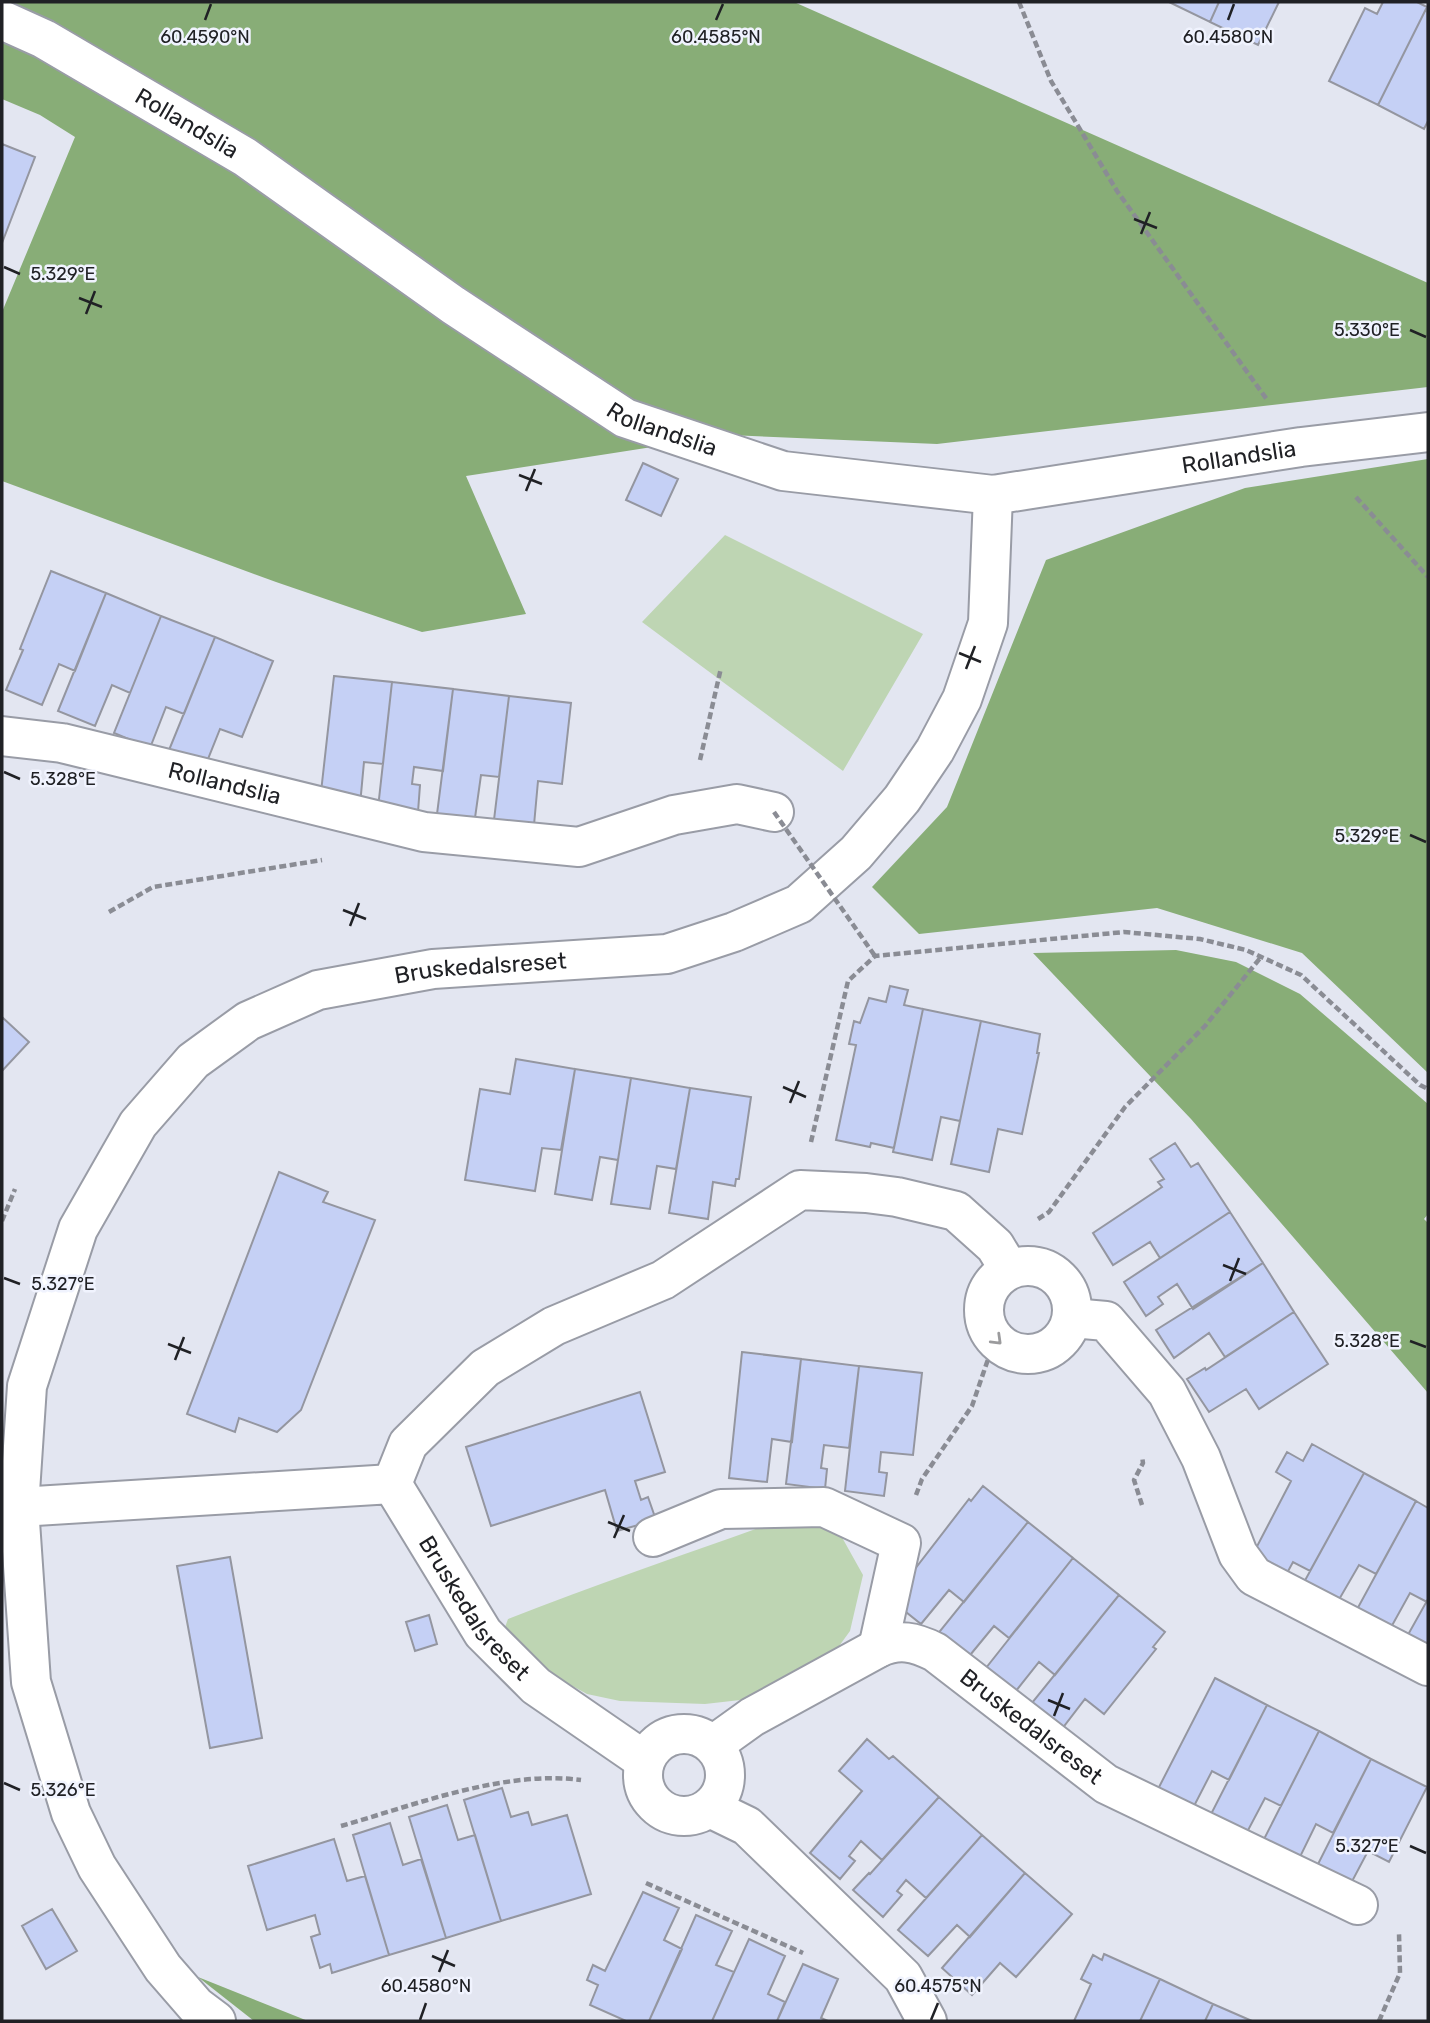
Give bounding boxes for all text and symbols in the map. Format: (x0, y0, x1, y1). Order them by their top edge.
text: 60.4590°N (160, 26, 250, 48)
text: 60.4585°N (671, 26, 761, 48)
text: 60.4580°N (1183, 26, 1273, 48)
street label: Rollandslia (130, 82, 244, 164)
text: 5.329°E (30, 263, 96, 285)
text: 5.330°E (1334, 319, 1400, 341)
street label: Rollandslia (602, 396, 721, 462)
street label: Rollandslia (1180, 434, 1298, 479)
street label: Rollandslia (165, 756, 284, 810)
text: 5.328°E (30, 768, 96, 790)
text: 5.329°E (1334, 825, 1400, 847)
street label: Bruskedalsreset (392, 946, 567, 990)
text: 5.327°E (31, 1273, 95, 1295)
text: 5.328°E (1334, 1330, 1400, 1352)
one-way arrow (989, 1332, 1002, 1345)
street label: Bruskedalsreset (413, 1530, 536, 1686)
street label: Bruskedalsreset (954, 1663, 1108, 1790)
text: 5.326°E (30, 1779, 96, 1801)
text: 5.327°E (1335, 1835, 1399, 1857)
text: 60.4580°N (381, 1975, 471, 1997)
text: 60.4575°N (894, 1975, 982, 1997)

